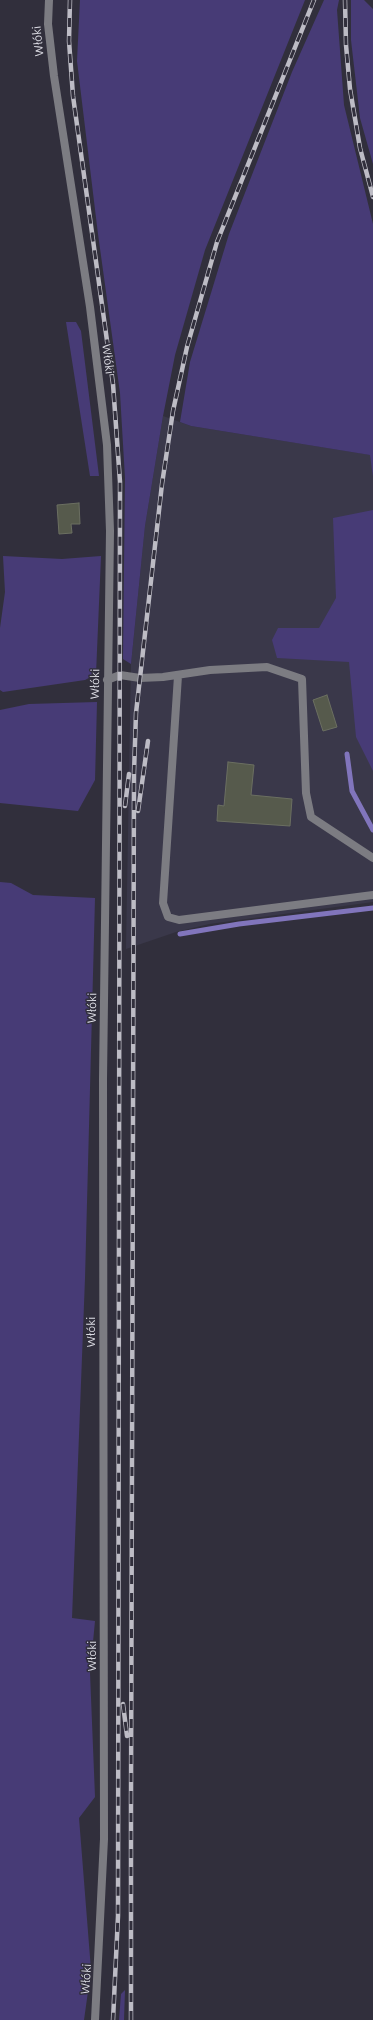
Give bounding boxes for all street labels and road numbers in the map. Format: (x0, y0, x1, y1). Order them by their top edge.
street label: Włóki (29, 25, 47, 57)
street label: Włóki (99, 343, 117, 375)
street label: Włóki (88, 669, 102, 699)
street label: Włóki (85, 993, 99, 1023)
street label: Włóki (84, 1317, 98, 1347)
street label: Włóki (85, 1641, 99, 1671)
street label: Włóki (78, 1963, 94, 1995)

